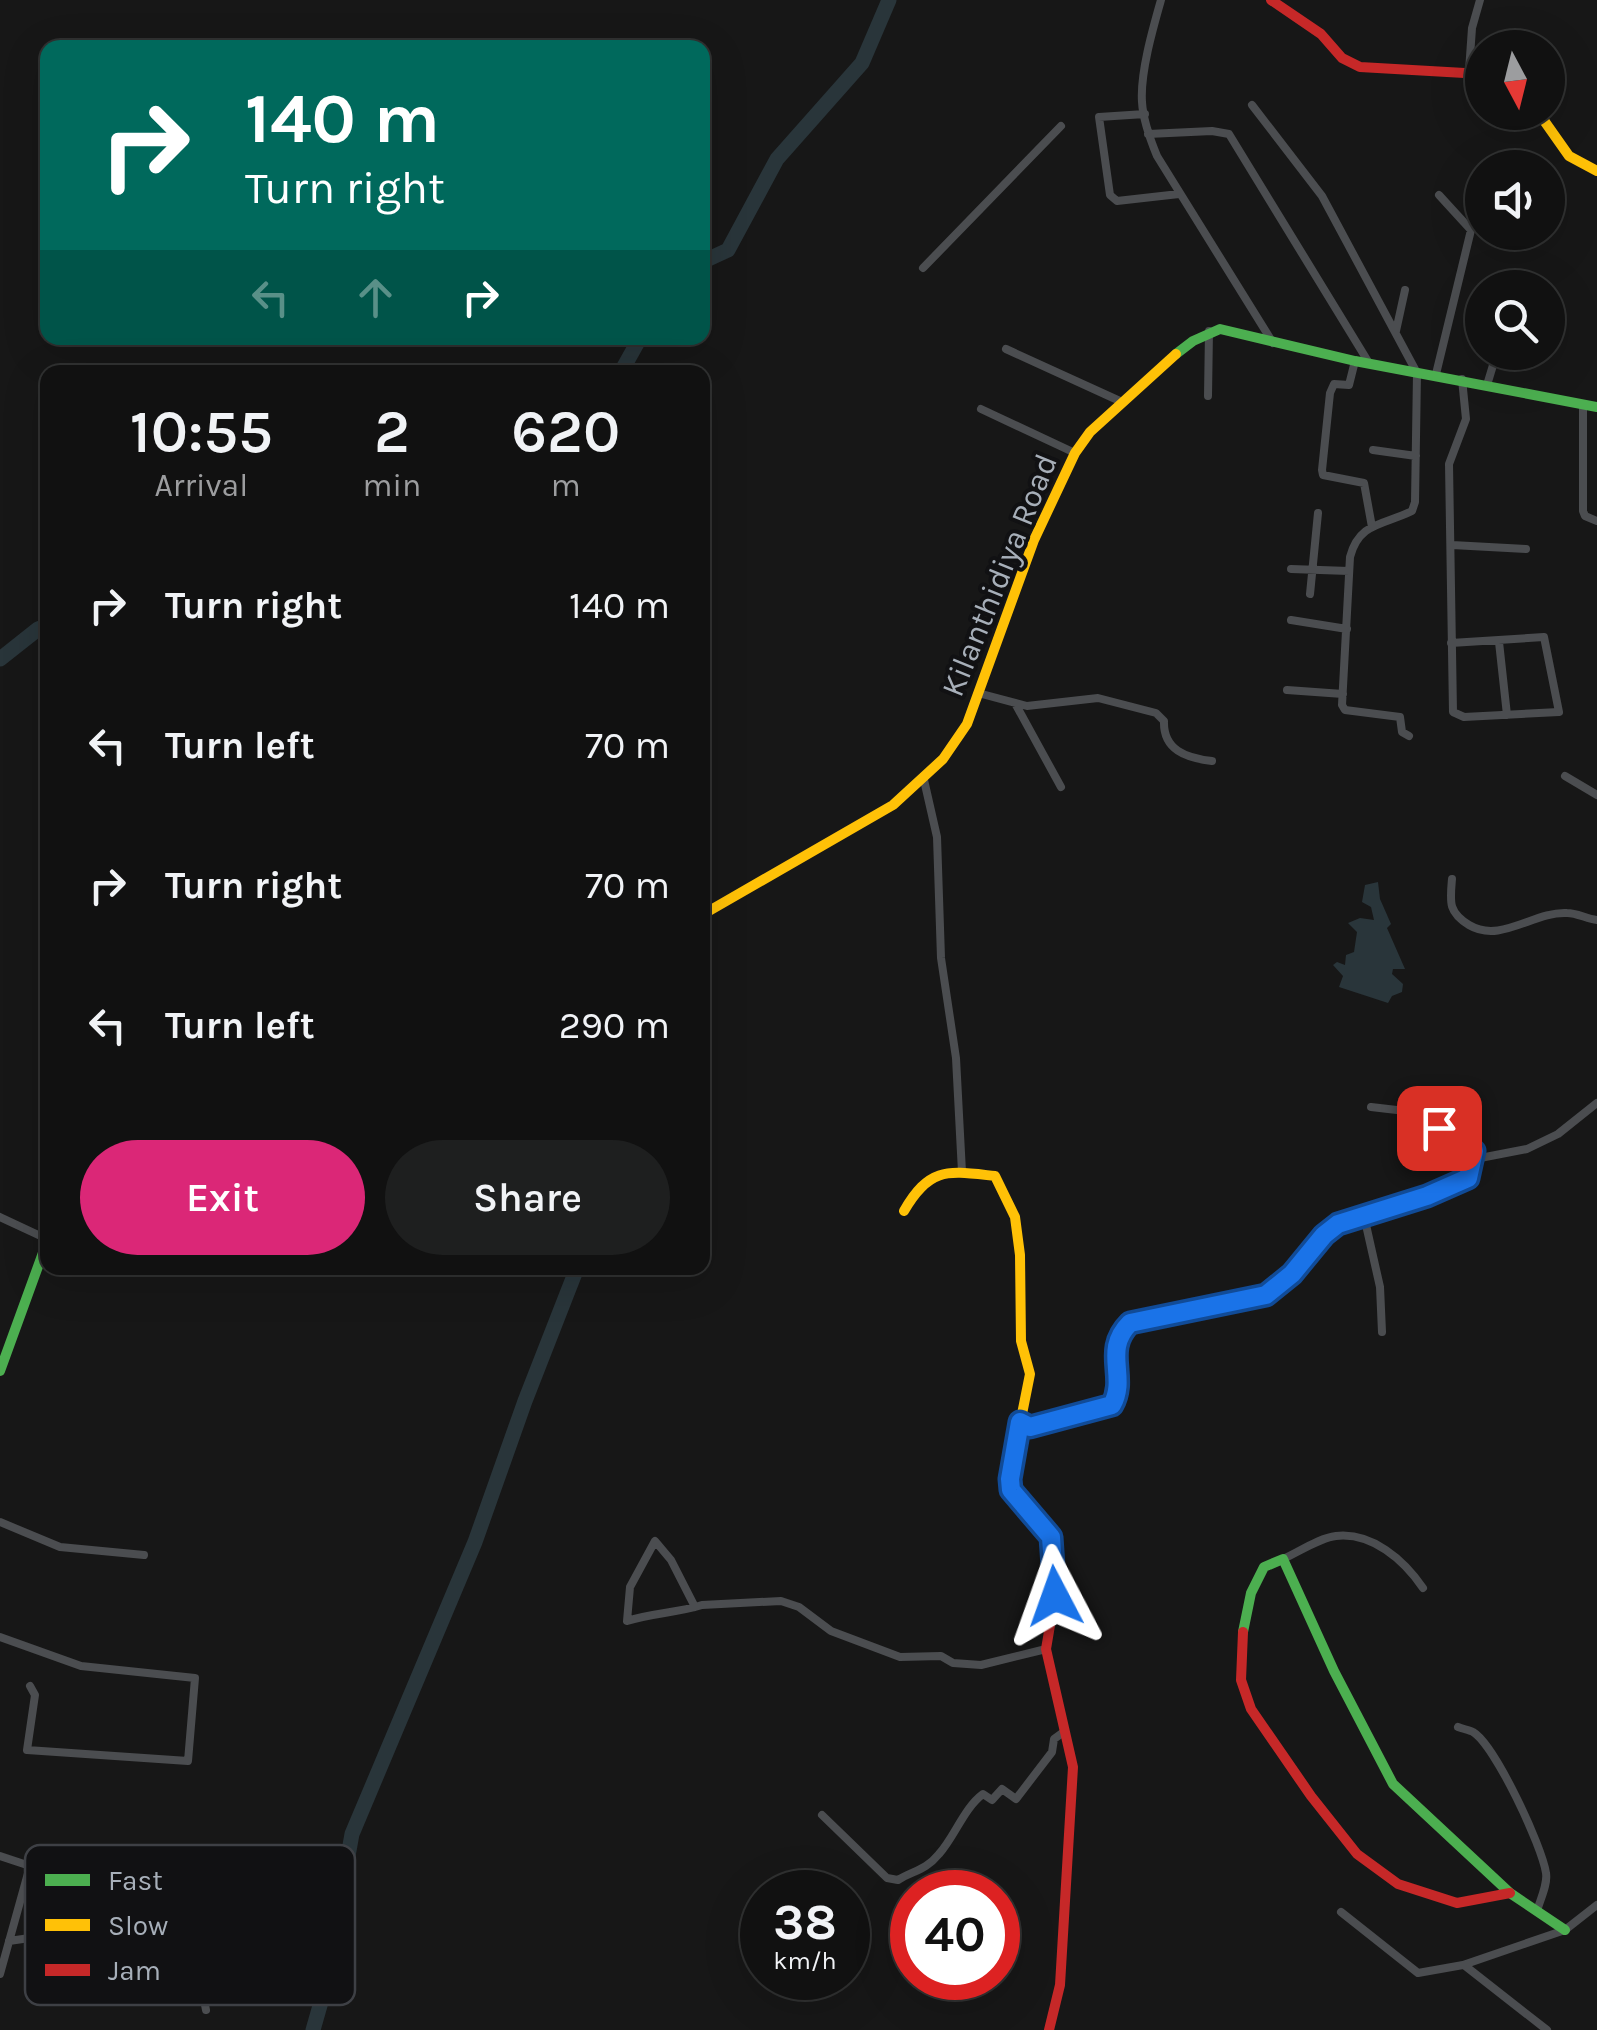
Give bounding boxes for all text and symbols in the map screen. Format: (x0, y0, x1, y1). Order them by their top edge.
north arrow (1465, 30, 1565, 130)
map controls (1465, 30, 1565, 370)
text: 140 m (245, 78, 440, 160)
icon: right (80, 80, 210, 210)
button: sound (1465, 150, 1565, 250)
text: Turn right (245, 162, 445, 214)
icon: left (243, 270, 298, 325)
icon: ahead (348, 270, 403, 325)
icon: right (453, 270, 508, 325)
button: search (1465, 270, 1565, 370)
text: 10:55 (130, 397, 273, 467)
text: 2 (374, 397, 410, 467)
text: 620 (511, 397, 620, 467)
street label: Kilanthidiya Road (934, 449, 1065, 702)
text: Arrival (154, 467, 248, 504)
text: min (363, 467, 421, 504)
text: m (551, 467, 581, 504)
icon: right (80, 578, 135, 633)
text: Turn right (165, 583, 342, 628)
text: 140 m (569, 583, 670, 628)
icon: left (80, 718, 135, 773)
text: Turn left (165, 723, 315, 768)
text: 70 m (585, 723, 670, 768)
icon: right (80, 858, 135, 913)
text: Turn right (165, 863, 342, 908)
text: 70 m (585, 863, 670, 908)
icon: left (80, 998, 135, 1053)
text: Turn left (165, 1003, 315, 1048)
text: 290 m (559, 1003, 670, 1048)
pin (1397, 1086, 1482, 1171)
icon: arrive (1412, 1101, 1467, 1156)
button: Exit (80, 1140, 365, 1255)
button: Share (385, 1140, 670, 1255)
position arrow (1003, 1544, 1107, 1648)
legend (25, 1845, 355, 2005)
text: Fast (108, 1864, 163, 1897)
speed limit sign: 40 (890, 1870, 1020, 2000)
text: 38 (773, 1893, 837, 1952)
text: Slow (108, 1909, 168, 1942)
text: km/h (773, 1946, 837, 1975)
text: Jam (108, 1954, 161, 1987)

